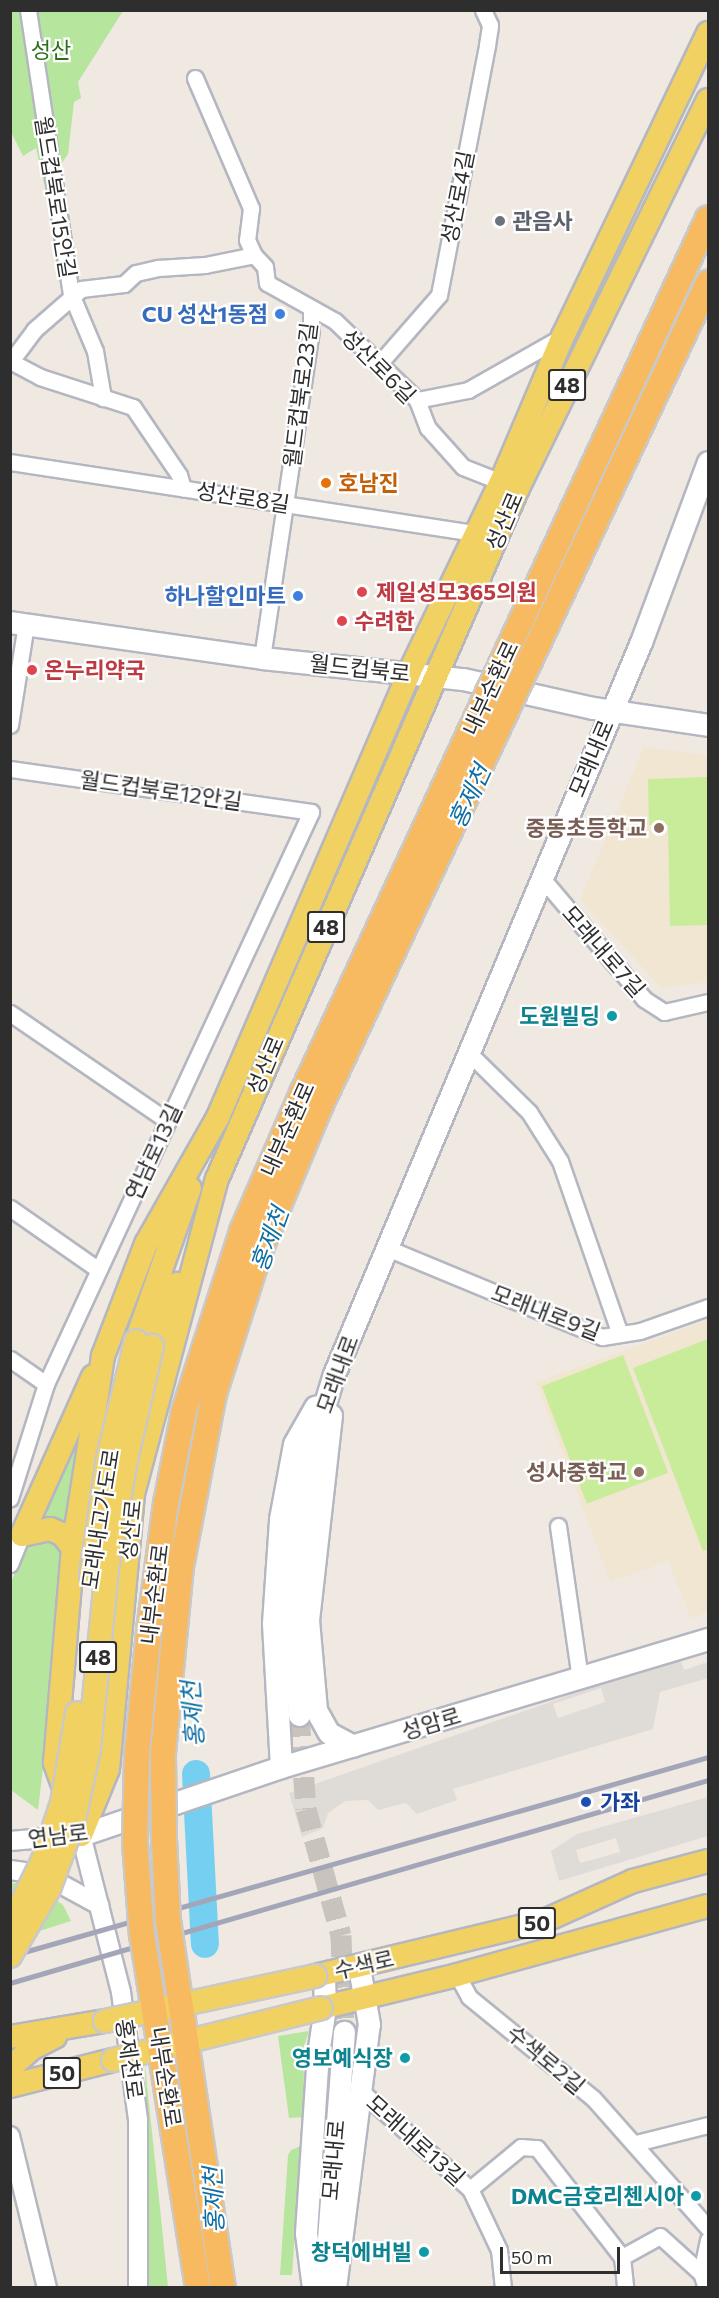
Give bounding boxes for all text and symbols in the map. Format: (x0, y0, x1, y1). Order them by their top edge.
park label: 성산 (31, 37, 71, 63)
street label: 월드컵북로15안길 (30, 114, 82, 280)
street label: 성산로4길 (435, 148, 479, 246)
place label: 관음사 (512, 208, 573, 234)
marker: 관음사 (493, 214, 507, 228)
place label: CU 성산1동점 (142, 301, 268, 327)
marker: CU 성산1동점 (273, 307, 287, 321)
street label: 월드컵북로23길 (278, 321, 322, 469)
street label: 성산로6길 (336, 323, 422, 409)
road number: 48 (548, 367, 586, 403)
place label: 호남진 (338, 470, 399, 496)
marker: 호남진 (319, 476, 333, 490)
street label: 성산로8길 (194, 477, 292, 517)
street label: 성산로 (480, 488, 528, 554)
place label: 제일성모365의원 (376, 579, 537, 605)
place label: 하나할인마트 (165, 583, 286, 609)
marker: 제일성모365의원 (353, 583, 371, 601)
marker: 하나할인마트 (291, 589, 305, 603)
place label: 수려한 (354, 608, 415, 634)
marker: 수려한 (335, 614, 349, 628)
street label: 내부순환로 (457, 637, 523, 739)
street label: 월드컵북로 (308, 650, 412, 686)
place label: 온누리약국 (44, 657, 145, 683)
marker: 온누리약국 (25, 663, 39, 677)
street label: 모래내로 (563, 716, 619, 800)
water label: 홍제천 (442, 760, 496, 832)
street label: 월드컵북로12안길 (78, 766, 244, 814)
place label: 중동초등학교 (526, 815, 647, 841)
marker: 중동초등학교 (652, 821, 666, 835)
street label: 모래내로7길 (557, 900, 651, 1002)
road number: 48 (306, 909, 346, 945)
place label: 도원빌딩 (519, 1003, 600, 1029)
marker: 도원빌딩 (605, 1009, 619, 1023)
street label: 성산로 (241, 1032, 289, 1098)
street label: 내부순환로 (254, 1077, 320, 1181)
street label: 연남로13길 (119, 1100, 187, 1204)
water label: 홍제천 (244, 1203, 294, 1275)
street label: 모래내로9길 (488, 1279, 604, 1345)
street label: 모래내로 (311, 1331, 363, 1417)
street label: 모래내고가도로 (76, 1447, 124, 1591)
place label: 성사중학교 (526, 1459, 627, 1485)
marker: 성사중학교 (632, 1465, 646, 1479)
street label: 성산로 (114, 1498, 146, 1562)
street label: 내부순환로 (135, 1542, 173, 1646)
road number: 48 (78, 1639, 118, 1675)
water label: 홍제천 (175, 1680, 209, 1748)
street label: 성암로 (398, 1702, 464, 1744)
place label: 가좌 (600, 1789, 640, 1815)
marker: 가좌 (577, 1793, 595, 1811)
street label: 연남로 (26, 1818, 90, 1852)
road number: 50 (518, 1905, 556, 1941)
street label: 수색로 (331, 1944, 397, 1984)
street label: 홍제천로 (111, 2017, 149, 2101)
street label: 수색로2길 (502, 2019, 590, 2099)
street label: 내부순환로 (145, 2025, 187, 2129)
place label: 영보예식장 (292, 2045, 393, 2071)
marker: 영보예식장 (398, 2051, 412, 2065)
road number: 50 (42, 2055, 82, 2091)
street label: 모래내로13길 (361, 2089, 471, 2191)
street label: 모래내로 (316, 2119, 350, 2201)
water label: 홍제천 (197, 2166, 229, 2234)
place label: DMC금호리첸시아 (511, 2183, 684, 2209)
marker: DMC금호리첸시아 (689, 2189, 703, 2203)
scale bar (503, 2235, 623, 2273)
place label: 창덕에버빌 (311, 2239, 412, 2265)
marker: 창덕에버빌 (417, 2245, 431, 2259)
text: 50 m (511, 2246, 552, 2268)

